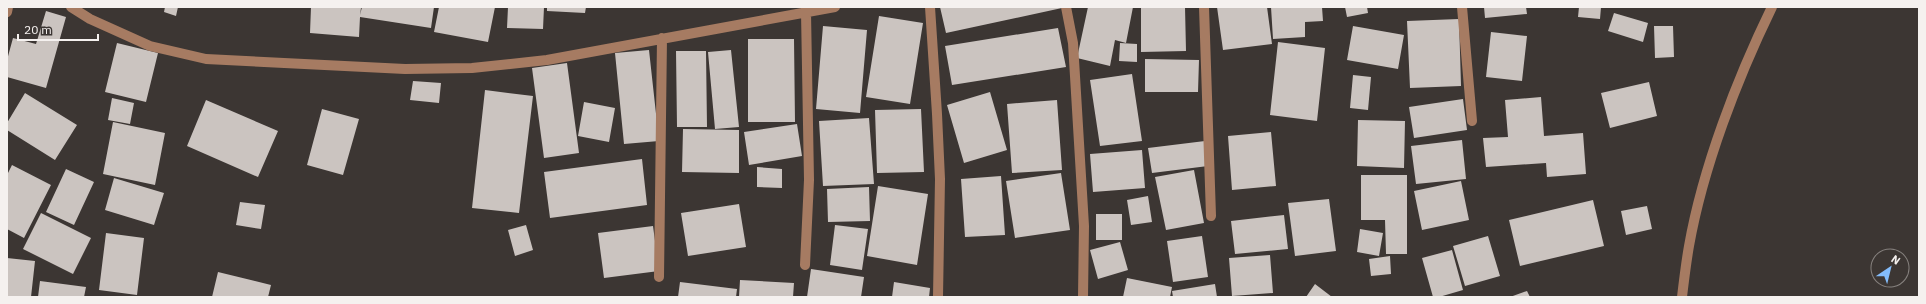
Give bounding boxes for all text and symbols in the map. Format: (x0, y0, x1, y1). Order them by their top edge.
scale bar (18, 16, 98, 42)
text: 20 m (24, 22, 52, 37)
north arrow (1870, 248, 1910, 288)
text: N (1888, 252, 1903, 268)

